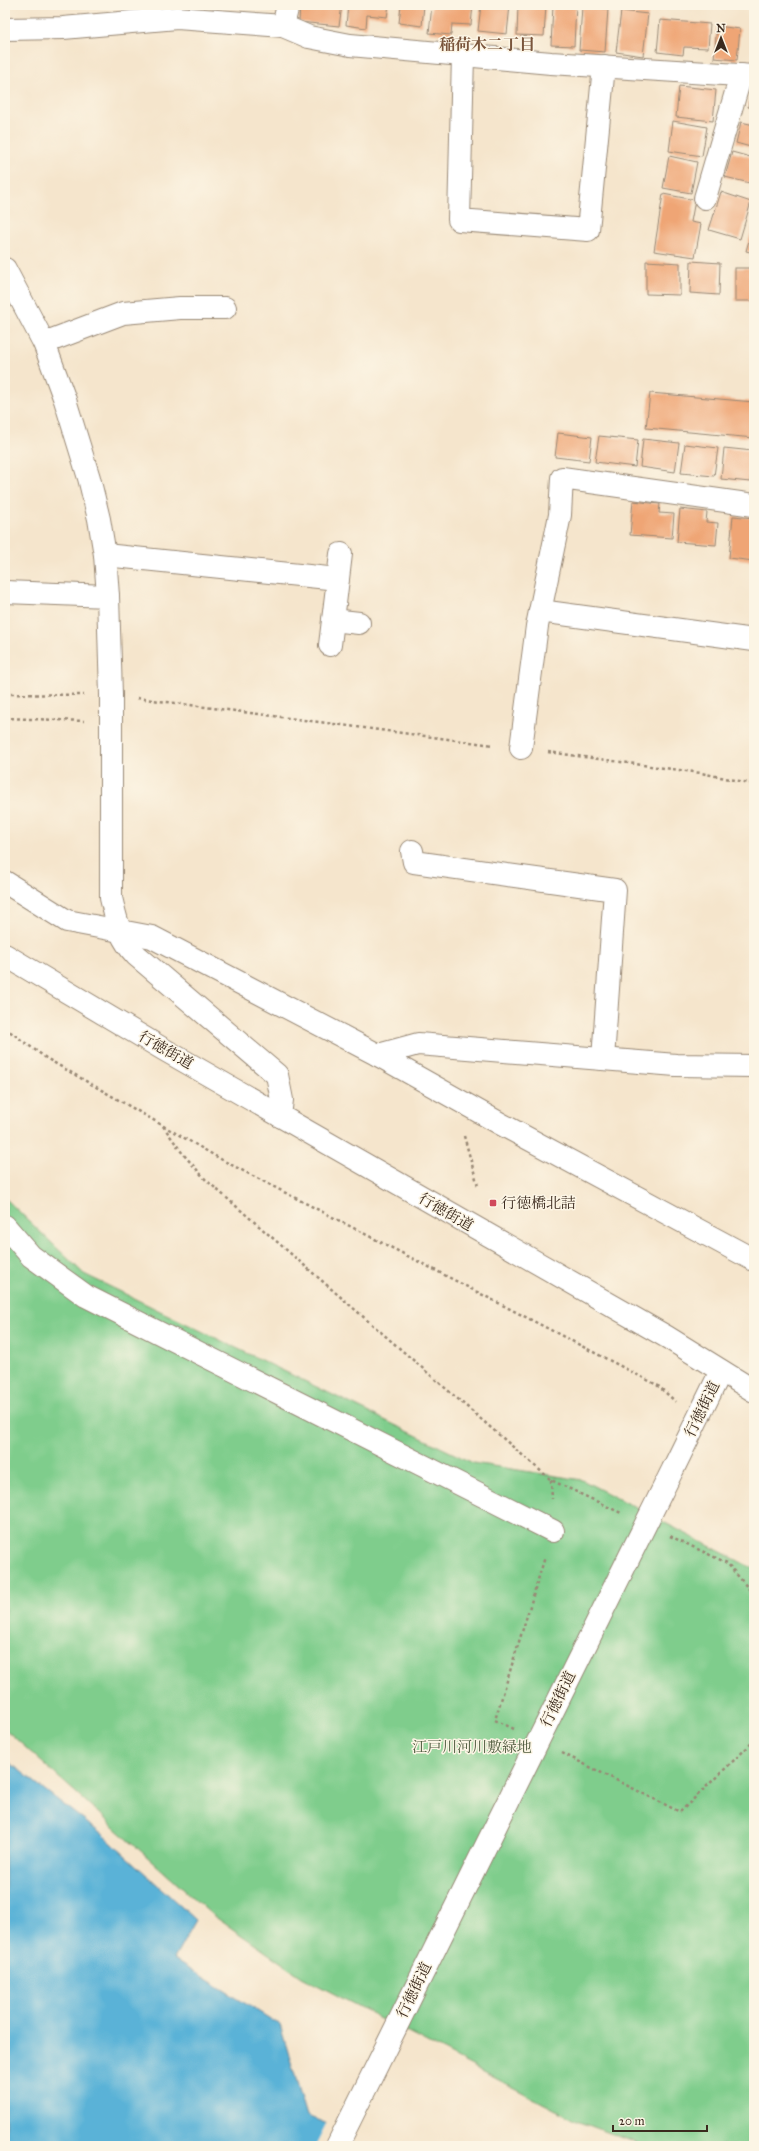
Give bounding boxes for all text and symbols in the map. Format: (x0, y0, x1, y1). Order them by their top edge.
north arrow (701, 18, 741, 58)
text: N (716, 22, 726, 35)
district label: 稲荷木二丁目 (439, 35, 535, 54)
street label: 行徳街道 (136, 1027, 196, 1073)
street label: 行徳街道 (416, 1189, 476, 1235)
place label: 行徳橋北詰 (501, 1194, 576, 1212)
marker: 行徳橋北詰 (488, 1198, 498, 1208)
street label: 行徳街道 (681, 1378, 723, 1440)
street label: 行徳街道 (537, 1668, 579, 1730)
park label: 江戸川河川敷緑地 (412, 1738, 532, 1756)
street label: 行徳街道 (393, 1959, 435, 2021)
scale bar (613, 2107, 707, 2133)
text: 20 m (619, 2114, 645, 2128)

